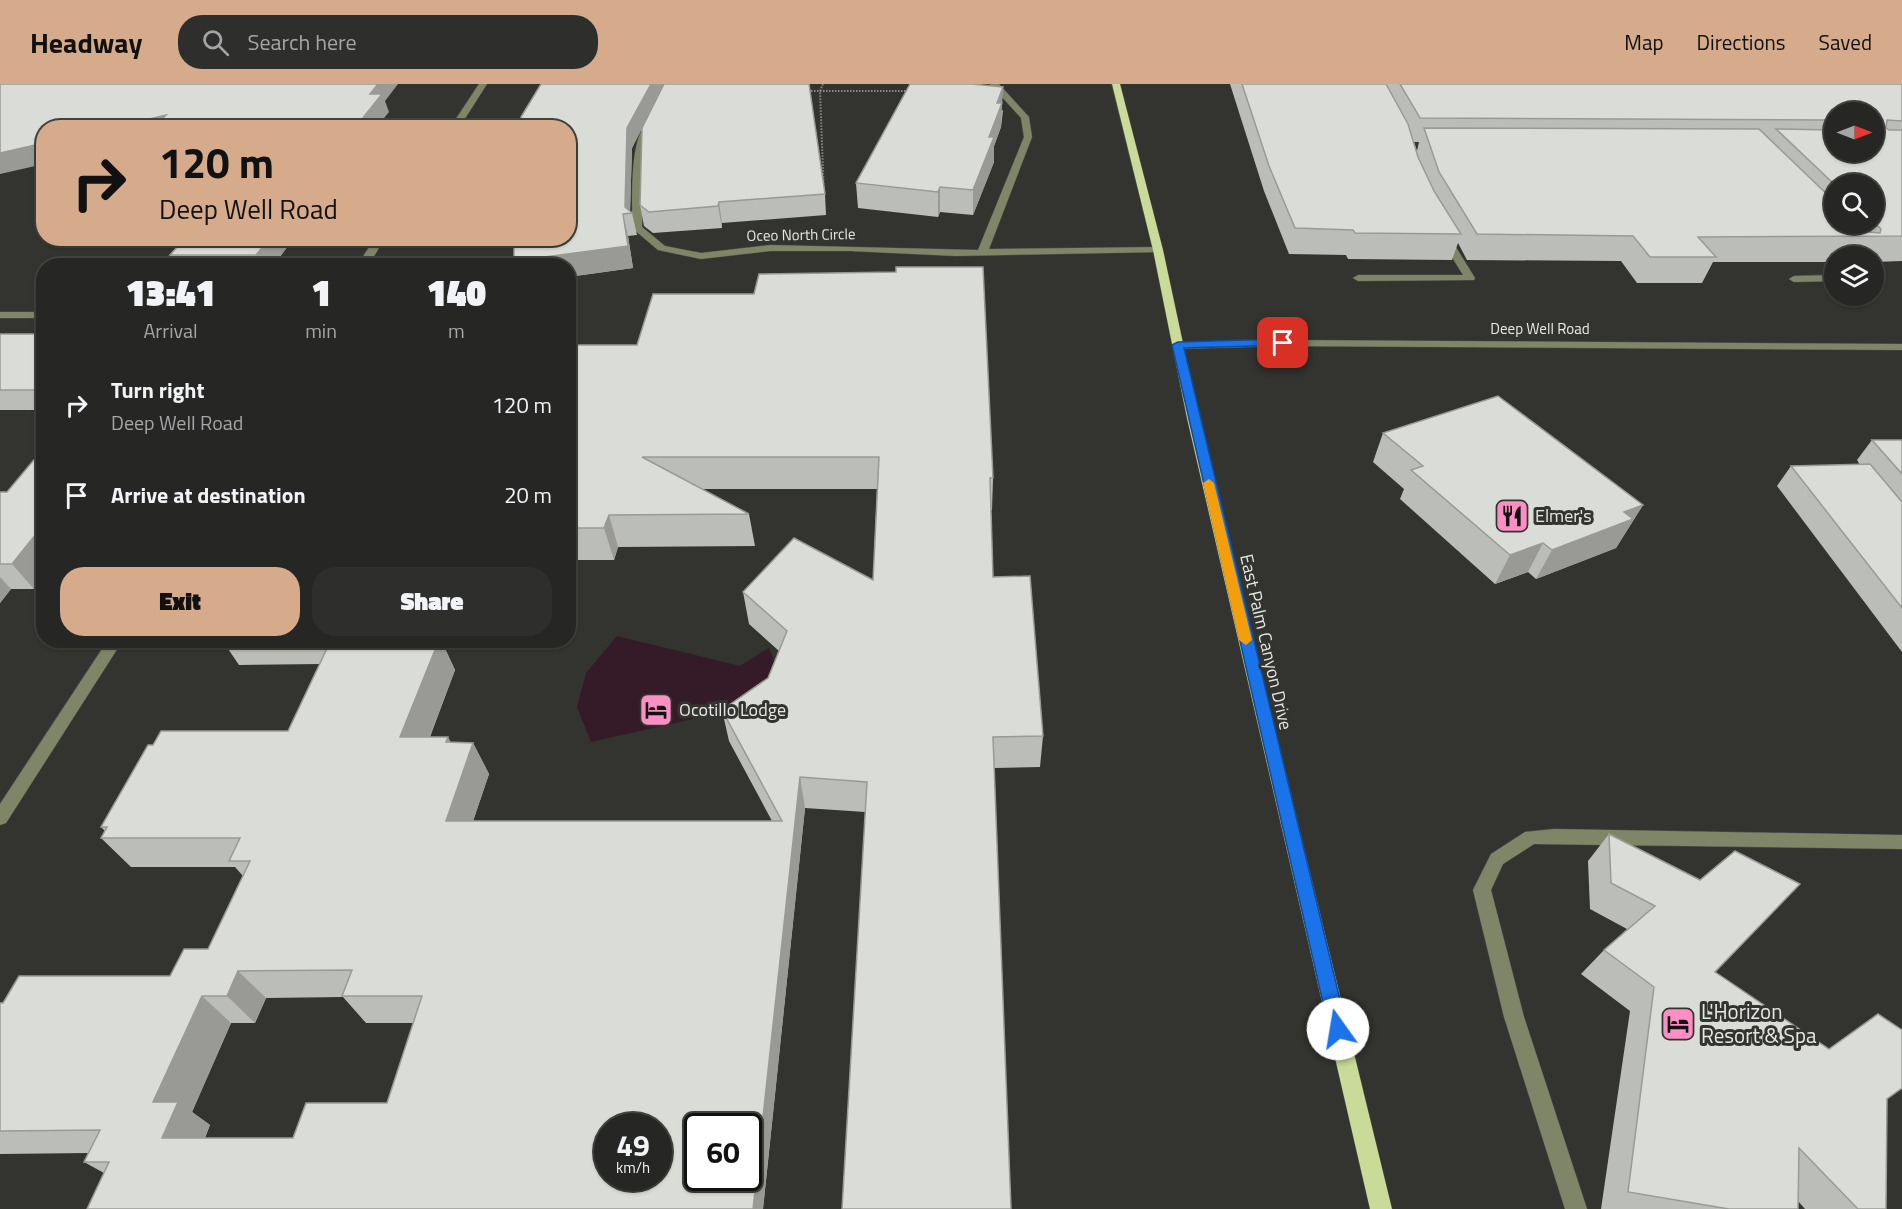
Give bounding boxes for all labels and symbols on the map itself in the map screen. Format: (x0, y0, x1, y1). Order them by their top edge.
north arrow (1824, 102, 1884, 162)
street label: Oceo North Circle (746, 222, 856, 247)
pin (1257, 317, 1308, 368)
street label: Deep Well Road (1490, 317, 1590, 340)
restaurant icon: Elmer's (1494, 498, 1530, 534)
place label: Elmer's (1535, 502, 1592, 529)
street label: East Palm Canyon Drive (1233, 551, 1300, 733)
hotel icon: Ocotillo Lodge (638, 692, 674, 728)
place label: Ocotillo Lodge (679, 696, 786, 723)
place label: L'Horizon Resort & Spa (1701, 995, 1817, 1051)
position arrow (1306, 997, 1370, 1061)
hotel icon: L'Horizon Resort & Spa (1660, 1006, 1696, 1042)
speed limit sign: 60 (684, 1113, 762, 1191)

